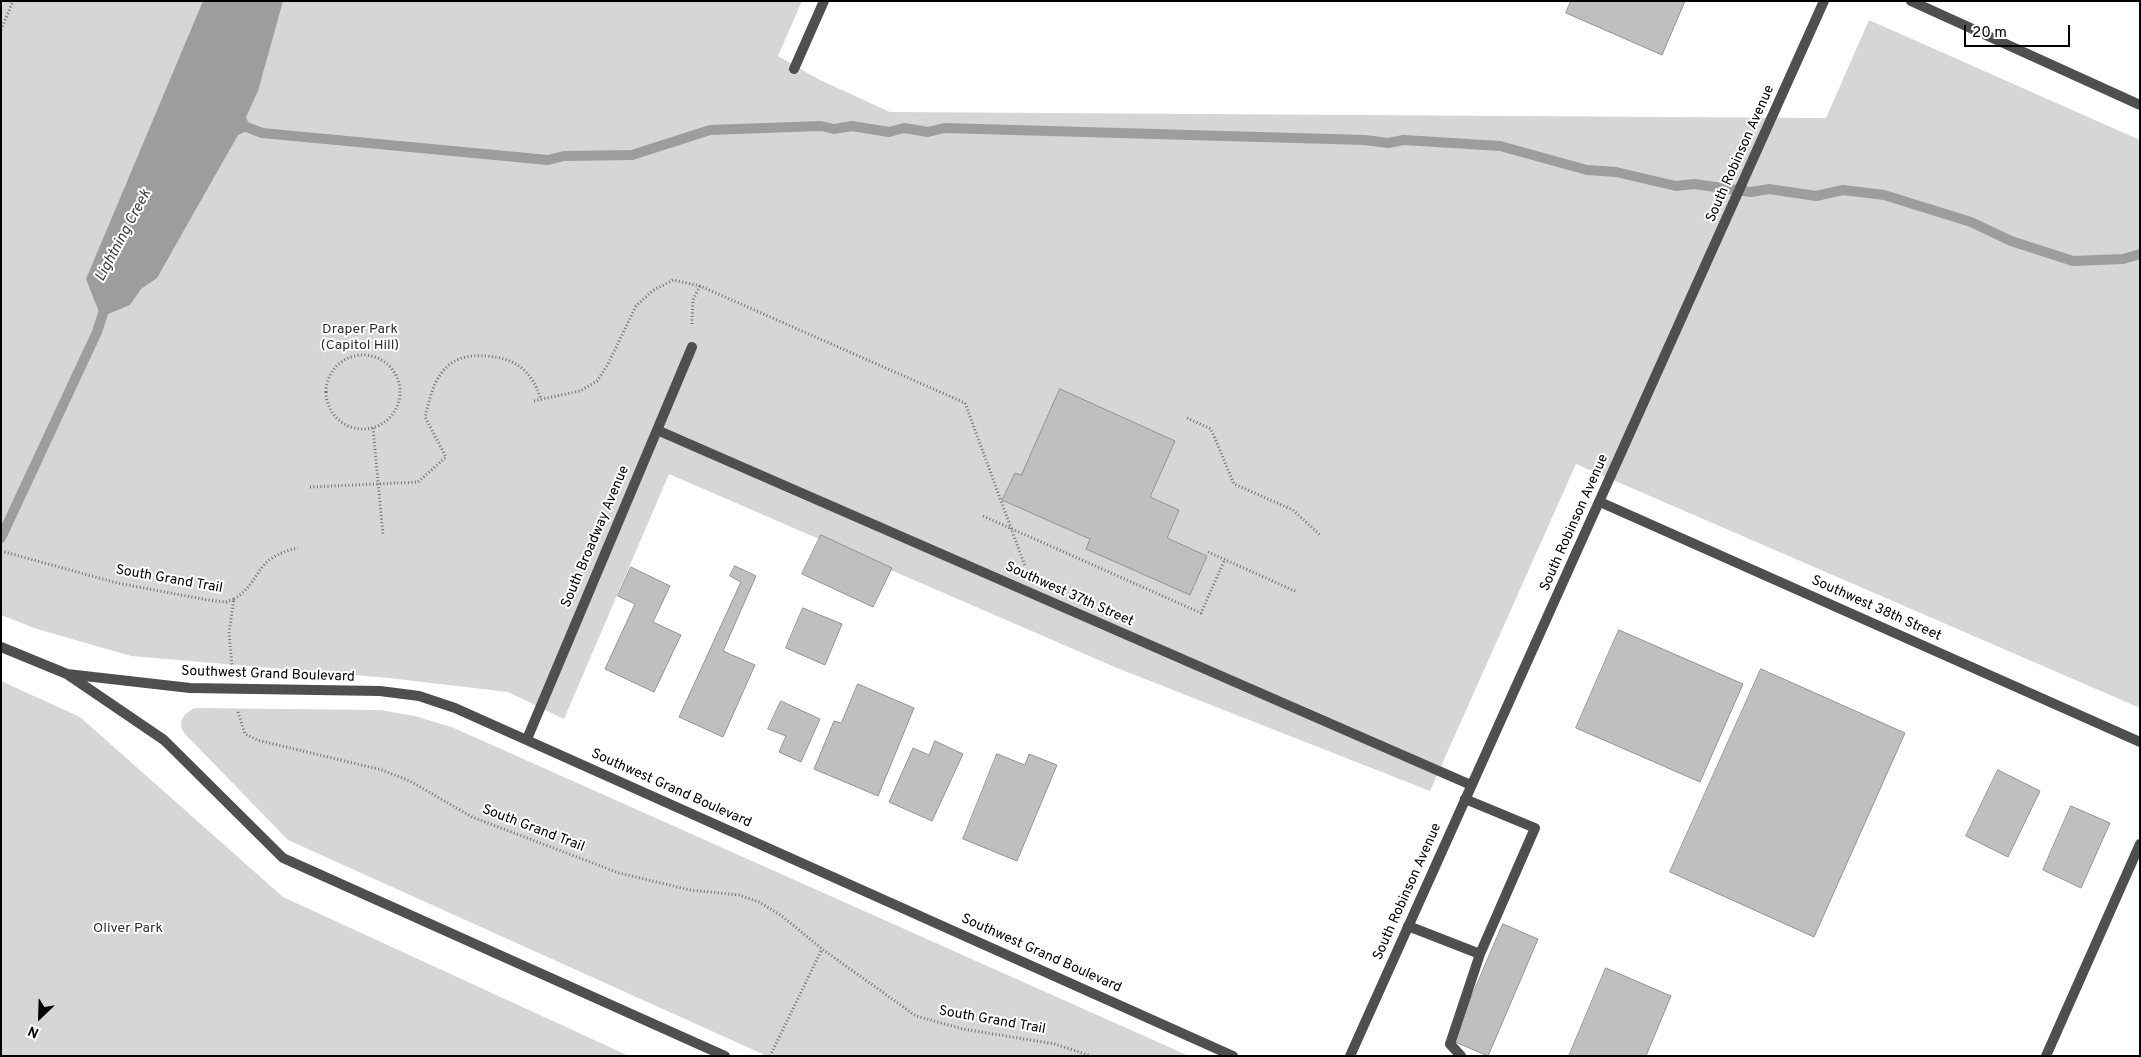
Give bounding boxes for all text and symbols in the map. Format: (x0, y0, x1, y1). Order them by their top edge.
scale bar (1966, 15, 2072, 47)
text: 20 m (1972, 24, 2007, 43)
street label: South Robinson Avenue (1703, 83, 1779, 225)
water label: Lightning Creek (92, 187, 156, 285)
park label: Draper Park (Capitol Hill) (321, 322, 399, 354)
street label: South Robinson Avenue (1537, 452, 1613, 594)
street label: South Broadway Avenue (558, 464, 634, 610)
street label: Southwest 37th Street (1002, 559, 1136, 631)
street label: South Grand Trail (114, 562, 224, 598)
street label: Southwest 38th Street (1808, 573, 1944, 645)
street label: Southwest Grand Boulevard (181, 664, 355, 686)
street label: Southwest Grand Boulevard (588, 746, 754, 832)
street label: South Grand Trail (479, 802, 587, 856)
street label: South Robinson Avenue (1370, 821, 1446, 963)
street label: Southwest Grand Boulevard (958, 911, 1124, 997)
park label: Oliver Park (93, 921, 163, 937)
north arrow (15, 992, 65, 1042)
street label: South Grand Trail (937, 1003, 1047, 1039)
text: N (26, 1021, 42, 1041)

